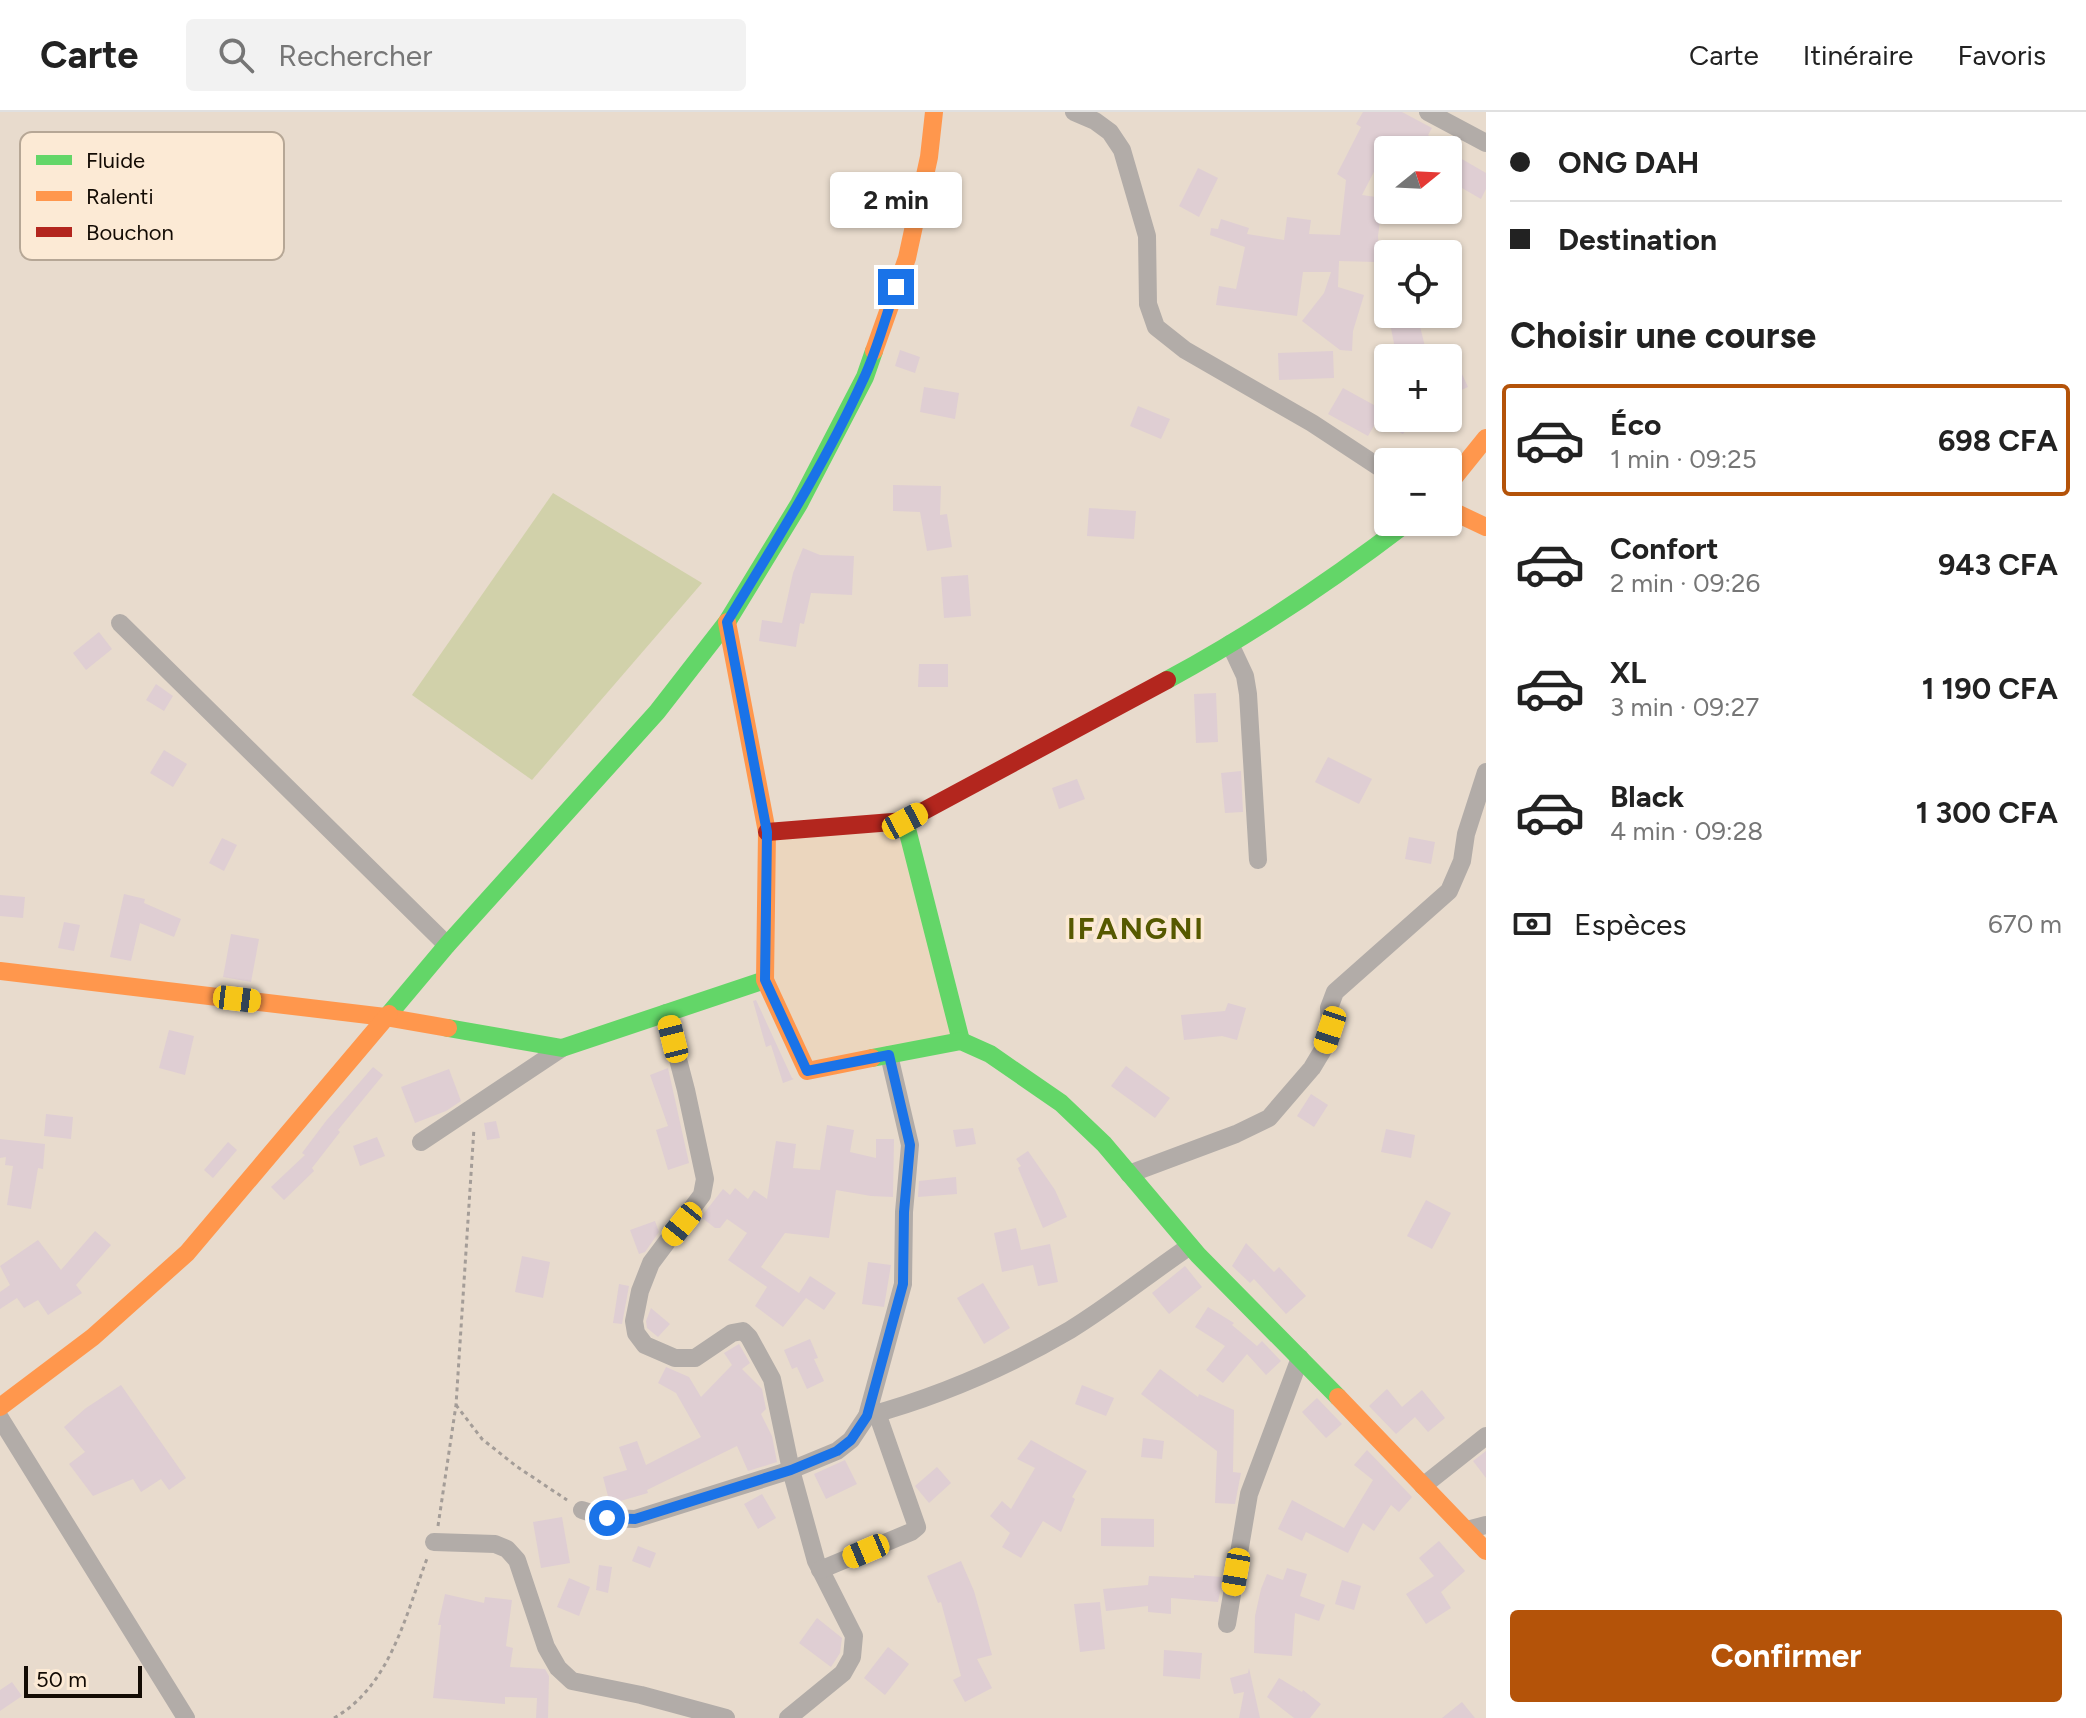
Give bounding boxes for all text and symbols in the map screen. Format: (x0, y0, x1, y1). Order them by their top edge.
search box (186, 19, 746, 91)
text: Carte (40, 32, 138, 78)
icon: search (214, 33, 258, 77)
text: Rechercher (278, 37, 432, 74)
text: Carte (1689, 38, 1759, 72)
text: Itinéraire (1803, 38, 1913, 72)
text: Favoris (1957, 38, 2046, 72)
legend (20, 132, 284, 260)
north arrow (1374, 136, 1462, 224)
map controls (1374, 136, 1462, 536)
text: ONG DAH (1558, 144, 1699, 181)
text: Fluide (86, 147, 145, 174)
callout: 2 min (830, 171, 962, 227)
text: Ralenti (86, 183, 154, 210)
text: 2 min (863, 184, 929, 216)
text: Bouchon (86, 219, 174, 246)
text: Destination (1558, 221, 1717, 258)
button: locate (1374, 240, 1462, 328)
route end (878, 269, 914, 305)
text: Choisir une course (1510, 314, 1816, 357)
button: + (1374, 344, 1462, 432)
icon: car (1514, 404, 1586, 476)
text: Éco (1610, 406, 1661, 443)
text: 698 CFA (1938, 422, 2058, 459)
text: 1 min · 09:25 (1610, 443, 1757, 475)
button: − (1374, 448, 1462, 536)
icon: car (1514, 528, 1586, 600)
text: Confort (1610, 530, 1719, 567)
text: 943 CFA (1938, 546, 2058, 583)
text: 2 min · 09:26 (1610, 567, 1760, 599)
icon: car (1514, 652, 1586, 724)
text: XL (1610, 654, 1646, 691)
text: 1 190 CFA (1922, 670, 2058, 707)
text: 3 min · 09:27 (1610, 691, 1759, 723)
icon: car (1514, 776, 1586, 848)
text: Black (1610, 778, 1684, 815)
text: 1 300 CFA (1916, 794, 2058, 831)
car (878, 799, 932, 843)
text: 4 min · 09:28 (1610, 815, 1763, 847)
icon: cash (1510, 902, 1554, 946)
text: Espèces (1574, 906, 1686, 943)
text: 670 m (1988, 908, 2062, 940)
district label: IFANGNI (1067, 910, 1205, 947)
car (212, 984, 262, 1014)
car (1311, 1003, 1349, 1057)
car (656, 1013, 690, 1065)
car (658, 1198, 706, 1250)
route start (589, 1500, 625, 1536)
car (839, 1531, 893, 1571)
car (1220, 1546, 1252, 1598)
button: Confirmer (1510, 1610, 2062, 1702)
scale bar (24, 1662, 142, 1698)
text: 50 m (36, 1666, 87, 1693)

